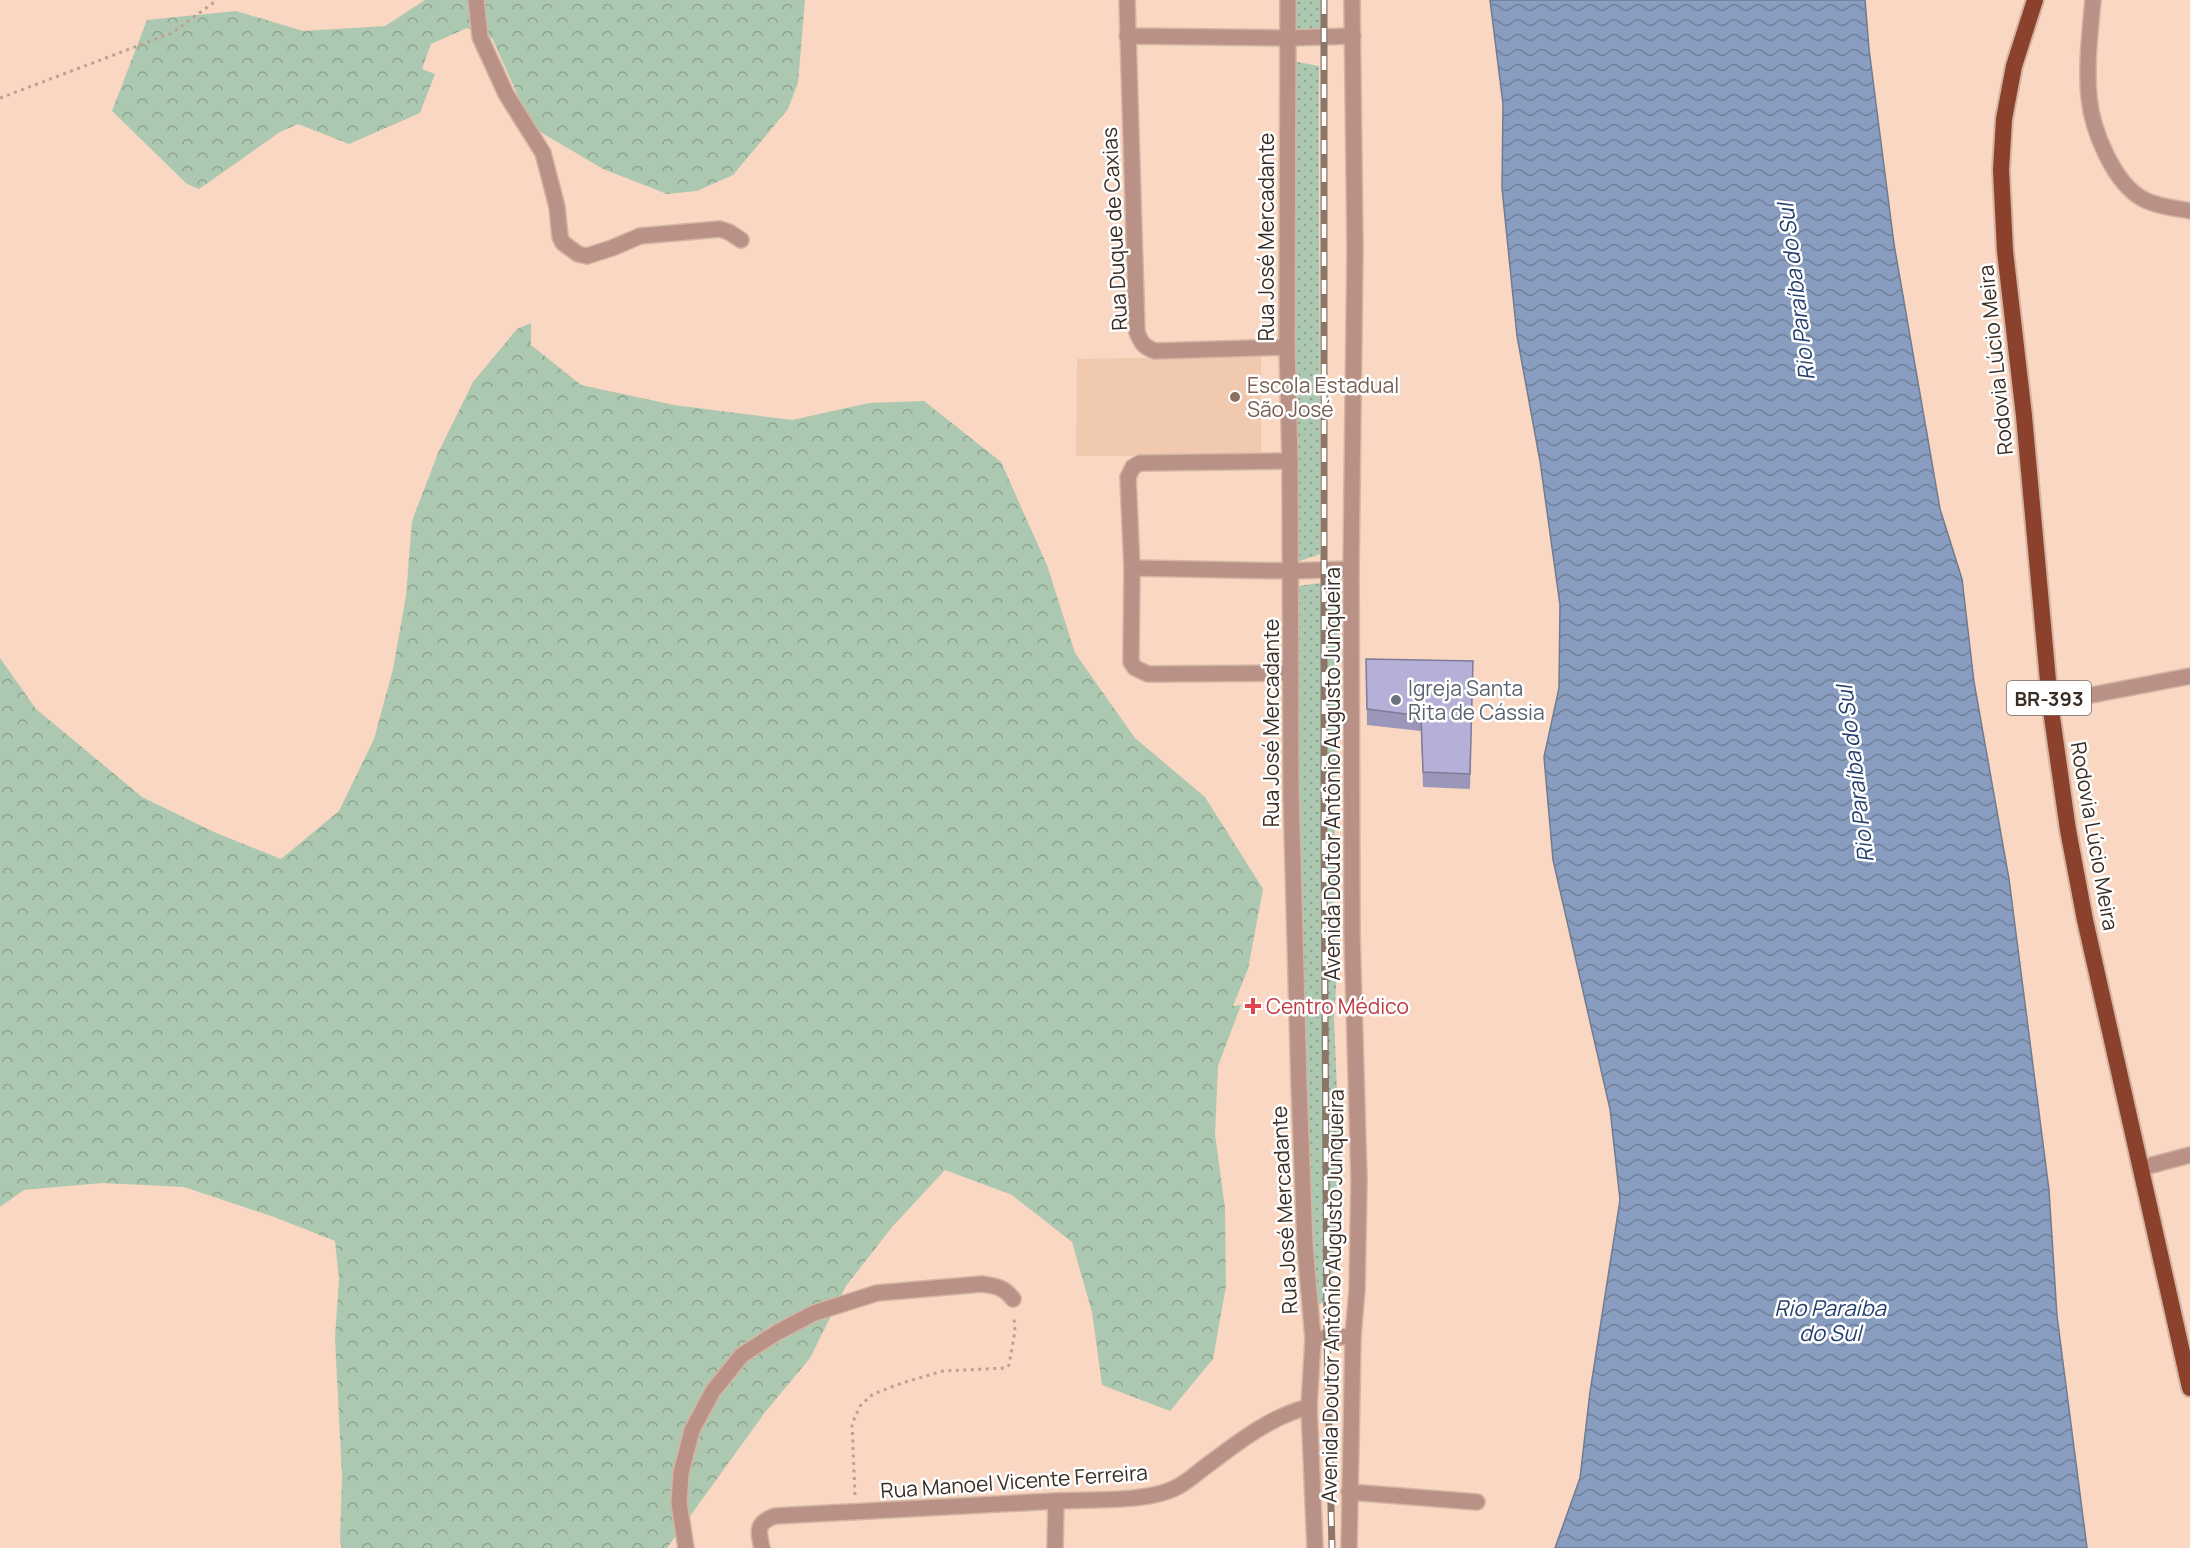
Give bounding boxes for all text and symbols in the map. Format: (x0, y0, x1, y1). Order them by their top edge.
street label: Rua Duque de Caxias (1095, 126, 1133, 332)
street label: Rua José Mercadante (1252, 133, 1280, 341)
water label: Rio Paraíba do Sul (1770, 199, 1822, 382)
street label: Rodovia Lúcio Meira (1971, 263, 2019, 457)
place label: Escola Estadual São José (1247, 371, 1399, 423)
marker: Escola Estadual São José (1228, 390, 1242, 404)
street label: Avenida Doutor Antônio Augusto Junqueira (1318, 567, 1346, 981)
street label: Rua José Mercadante (1257, 619, 1285, 827)
place label: Igreja Santa Rita de Cássia (1408, 674, 1545, 726)
water label: Rio Paraíba do Sul (1829, 681, 1881, 864)
road number: BR-393 (2007, 681, 2091, 715)
marker: Igreja Santa Rita de Cássia (1389, 693, 1403, 707)
street label: Rodovia Lúcio Meira (2065, 739, 2125, 933)
place label: Centro Médico (1266, 992, 1409, 1020)
marker: Centro Médico (1244, 997, 1262, 1015)
street label: Avenida Doutor Antônio Augusto Junqueira (1314, 1089, 1350, 1503)
street label: Rua José Mercadante (1265, 1105, 1303, 1315)
water label: Rio Paraíba do Sul (1774, 1293, 1888, 1348)
street label: Rua Manoel Vicente Ferreira (879, 1458, 1149, 1504)

